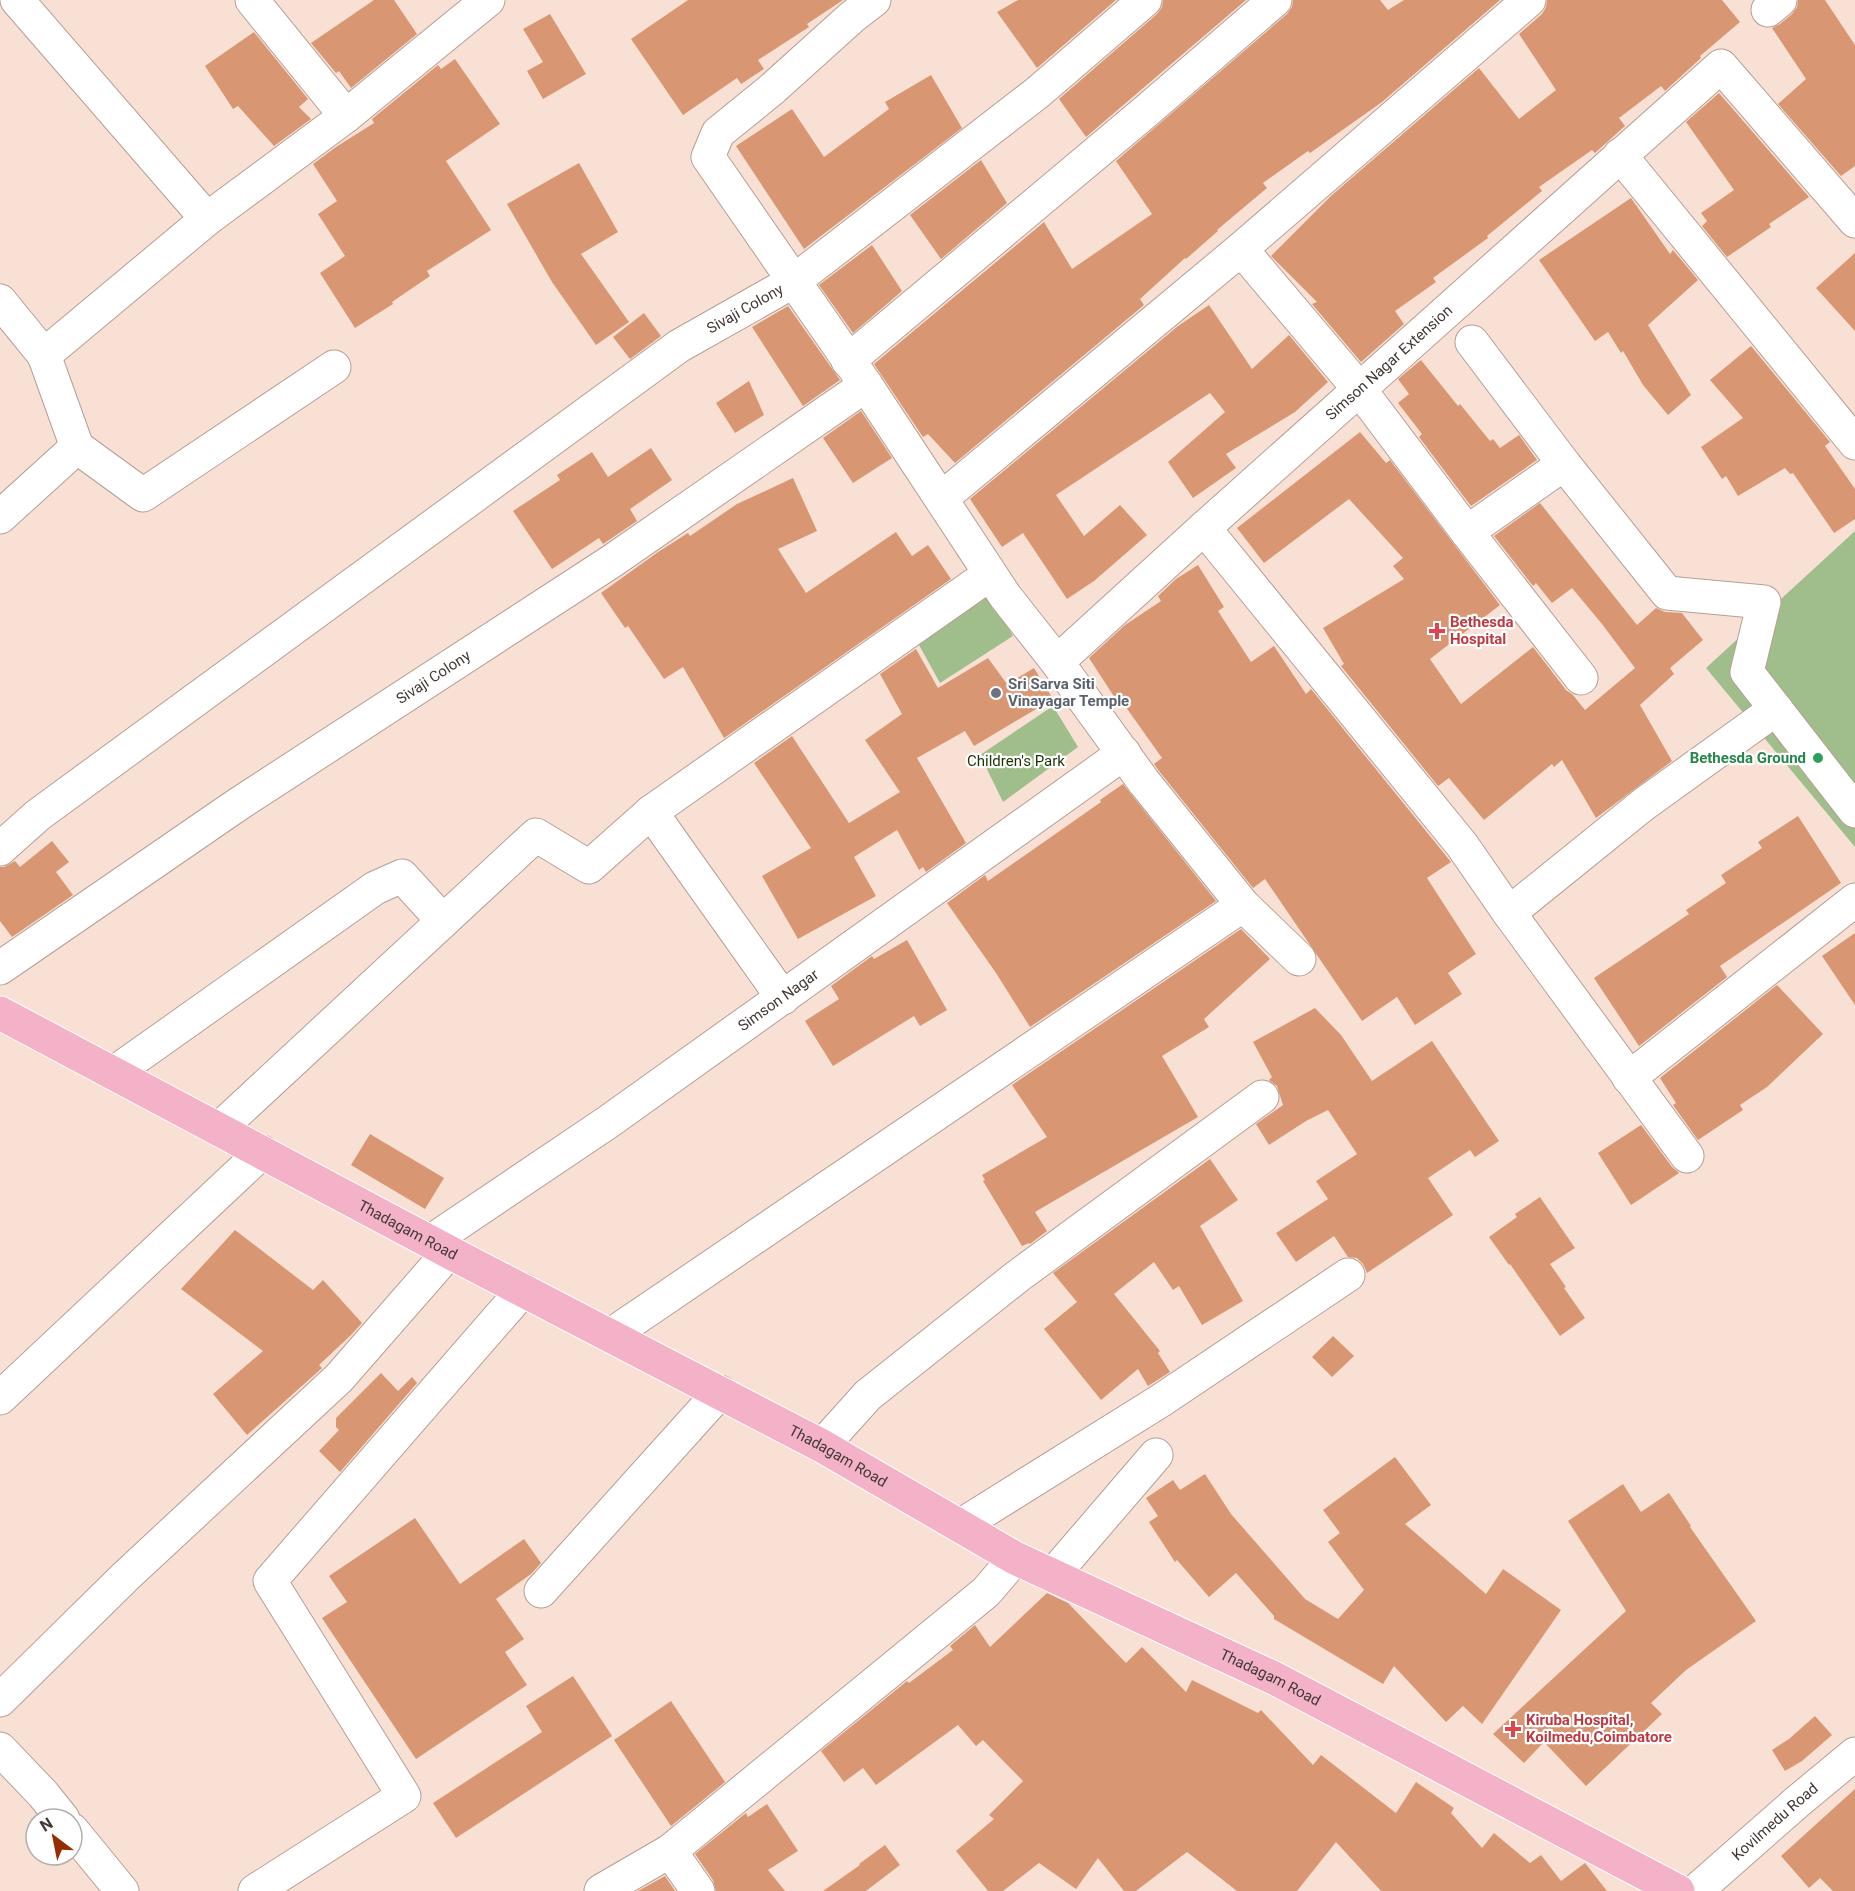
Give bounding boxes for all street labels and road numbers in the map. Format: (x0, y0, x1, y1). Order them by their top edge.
street label: Sivaji Colony (704, 280, 786, 337)
street label: Simson Nagar Extension (1322, 301, 1456, 424)
street label: Sivaji Colony (393, 647, 474, 708)
street label: Simson Nagar (735, 965, 822, 1035)
street label: Thadagam Road (355, 1196, 461, 1264)
street label: Thadagam Road (786, 1421, 890, 1491)
street label: Thadagam Road (1217, 1645, 1324, 1710)
street label: Kovilmedu Road (1728, 1779, 1822, 1864)

